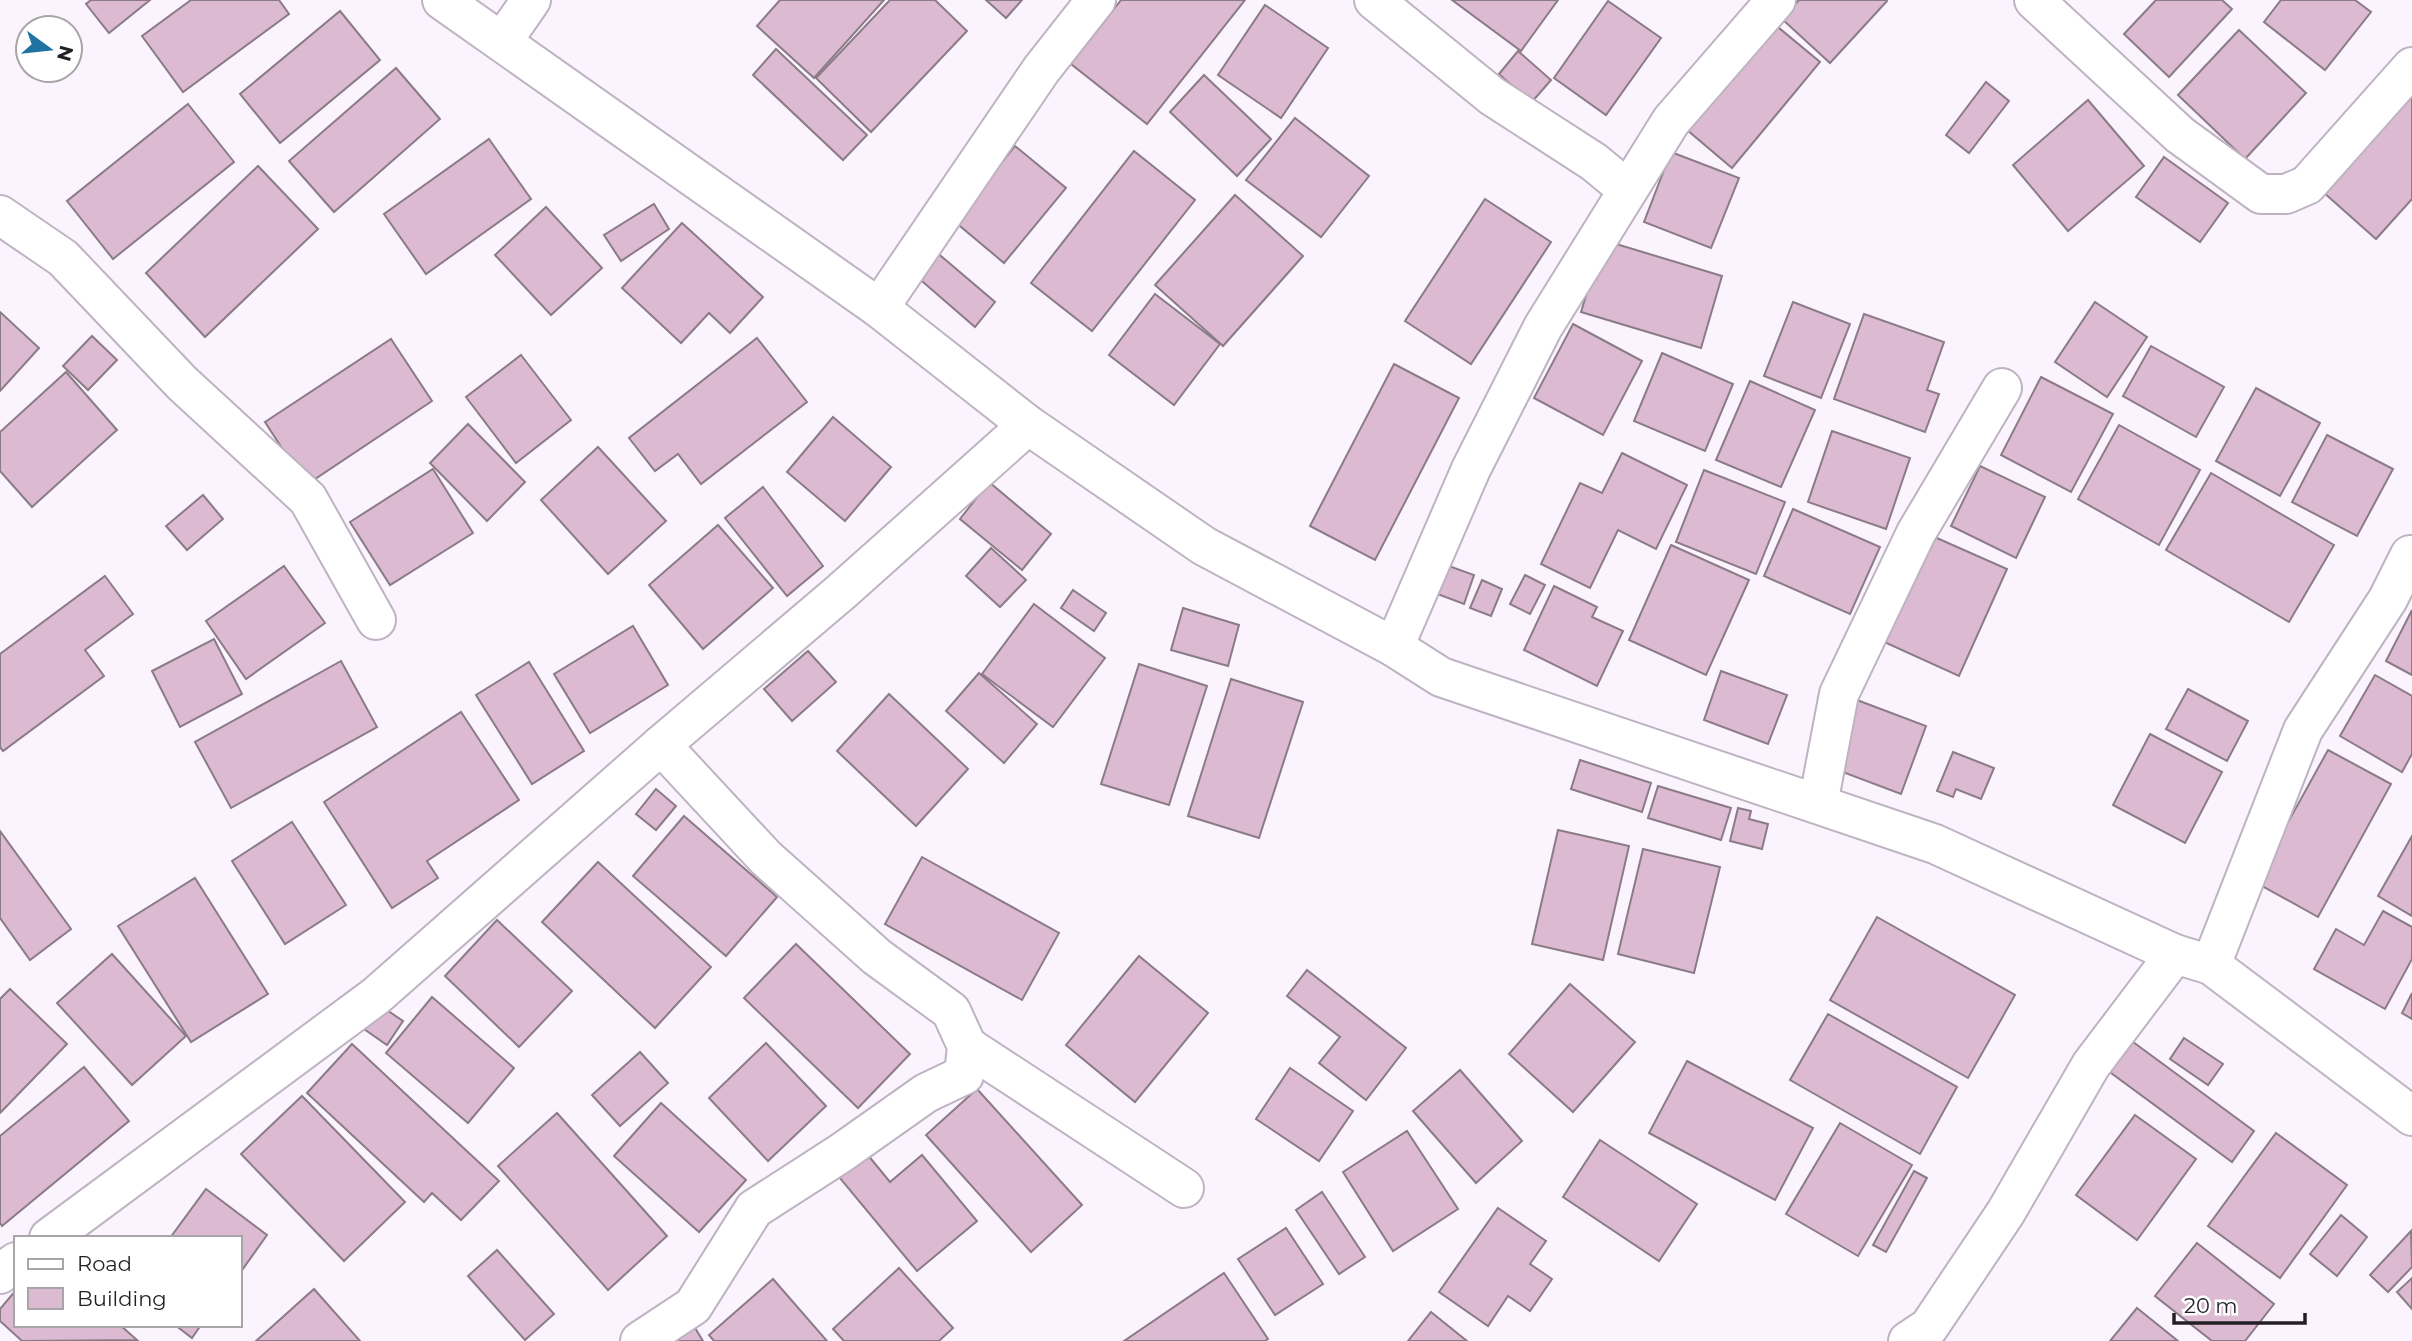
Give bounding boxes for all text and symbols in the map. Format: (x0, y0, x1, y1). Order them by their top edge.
north arrow (14, 14, 84, 84)
text: N (52, 43, 78, 64)
legend (14, 1236, 242, 1327)
text: Road (77, 1251, 132, 1276)
scale bar (2174, 1282, 2305, 1326)
text: Building (77, 1286, 167, 1311)
text: 20 m (2184, 1293, 2238, 1318)

